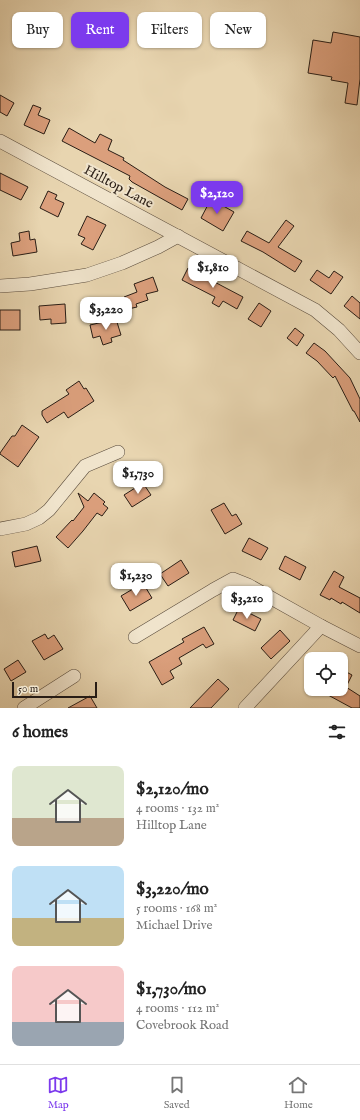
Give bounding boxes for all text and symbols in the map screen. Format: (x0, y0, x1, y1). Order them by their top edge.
chip: Buy (12, 12, 63, 48)
chip: Rent (71, 12, 129, 48)
chip: Filters (137, 12, 202, 48)
chip: New (210, 12, 266, 48)
street label: Hilltop Lane (81, 161, 157, 213)
pin: $2,120 (184, 181, 250, 215)
text: $2,120 (200, 185, 234, 202)
pin: $1,810 (180, 255, 246, 289)
text: $1,810 (197, 259, 229, 276)
pin: $3,220 (73, 297, 139, 331)
text: $3,220 (89, 301, 123, 318)
pin: $1,730 (105, 461, 171, 495)
text: $1,730 (122, 465, 154, 482)
pin: $1,230 (103, 563, 169, 597)
text: $1,230 (120, 567, 152, 584)
pin: $3,210 (214, 586, 280, 620)
text: $3,210 (231, 590, 263, 607)
map controls (304, 652, 348, 696)
button: locate (304, 652, 348, 696)
scale bar (12, 680, 97, 699)
text: 50 m (18, 682, 38, 696)
icon: filters (326, 721, 348, 743)
text: 6 homes (12, 722, 68, 743)
text: $2,120/mo (136, 779, 209, 800)
icon: home (44, 782, 92, 830)
text: 4 rooms · 132 m² (136, 800, 219, 817)
text: Hilltop Lane (136, 817, 207, 834)
text: $3,220/mo (136, 879, 209, 900)
icon: home (44, 882, 92, 930)
text: 5 rooms · 168 m² (136, 900, 217, 917)
text: Michael Drive (136, 917, 212, 934)
text: $1,730/mo (136, 979, 206, 1000)
icon: home (44, 982, 92, 1030)
text: 4 rooms · 112 m² (136, 1000, 219, 1017)
text: Covebrook Road (136, 1017, 229, 1034)
tab: Map (47, 1074, 69, 1112)
tab: Saved (164, 1074, 190, 1112)
tab: Home (284, 1074, 313, 1112)

